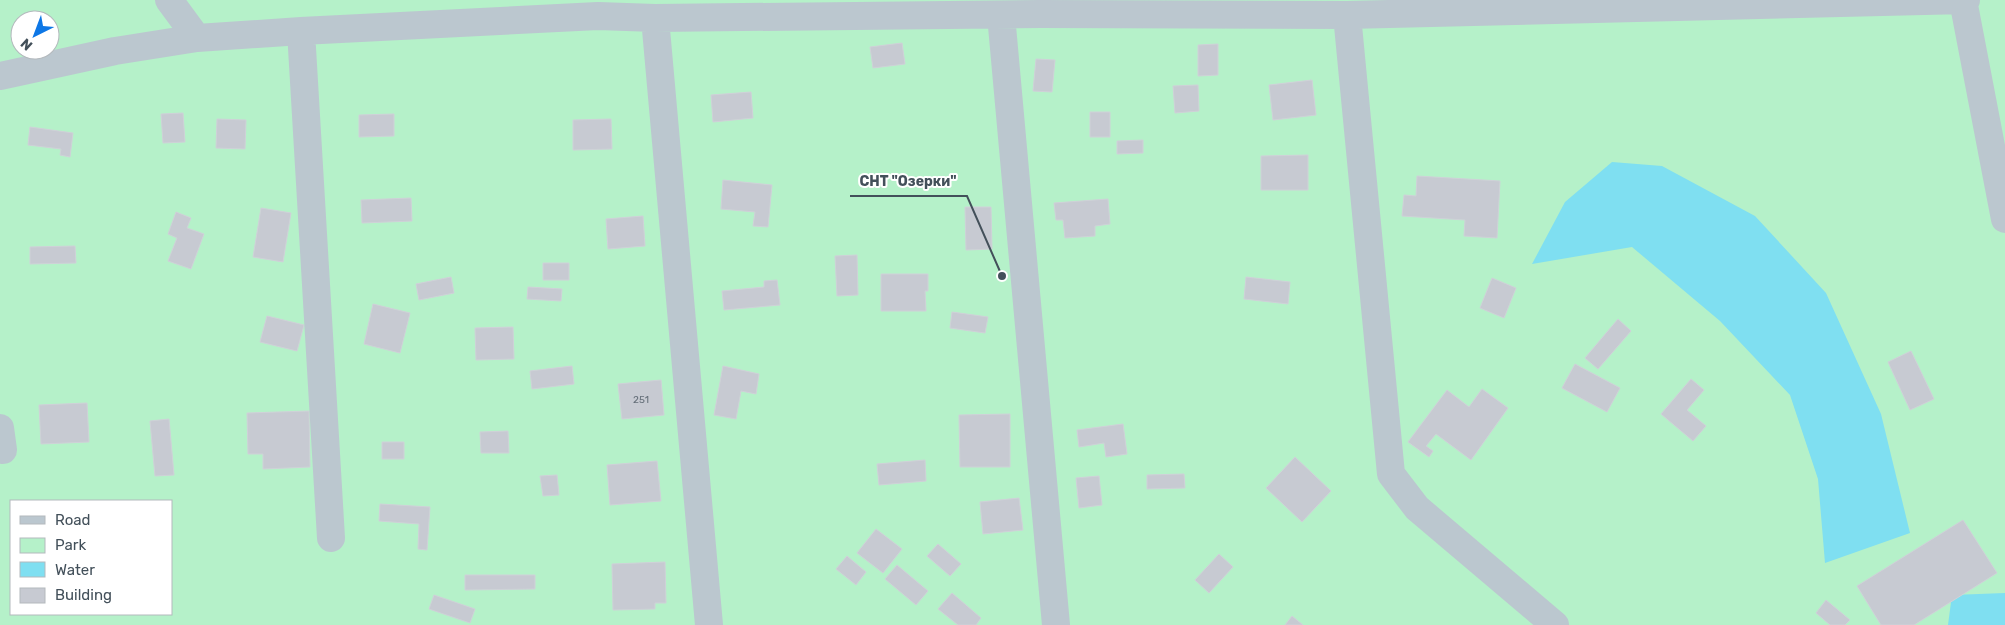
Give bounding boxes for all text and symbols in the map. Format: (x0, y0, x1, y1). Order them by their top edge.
north arrow (10, 10, 60, 60)
text: N (17, 35, 36, 54)
callout: СНТ "Озерки" (850, 167, 967, 196)
text: СНТ "Озерки" (859, 173, 957, 190)
house number: 251 (633, 394, 649, 406)
legend (10, 500, 172, 615)
text: Road (55, 511, 91, 529)
text: Park (55, 536, 86, 554)
text: Water (55, 561, 95, 579)
text: Building (55, 586, 112, 604)

